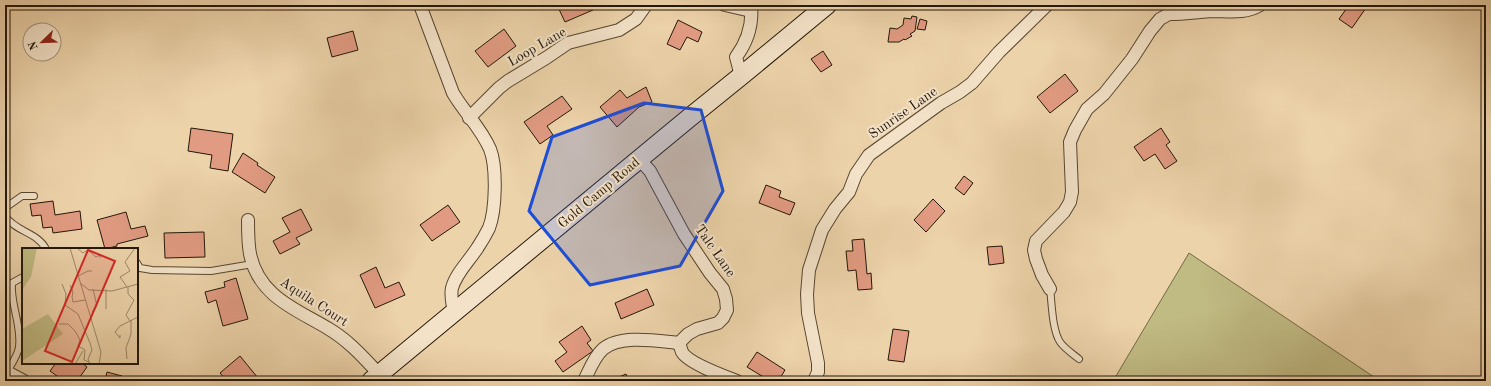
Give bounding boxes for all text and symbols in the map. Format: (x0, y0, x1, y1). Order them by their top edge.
north arrow (22, 22, 62, 62)
street label: Loop Lane (505, 25, 569, 69)
text: N (27, 39, 41, 51)
street label: Sunrise Lane (866, 84, 940, 142)
street label: Gold Camp Road (556, 155, 642, 231)
street label: Talc Lane (692, 222, 738, 280)
inset map (22, 248, 138, 364)
street label: Aquila Court (277, 275, 351, 329)

